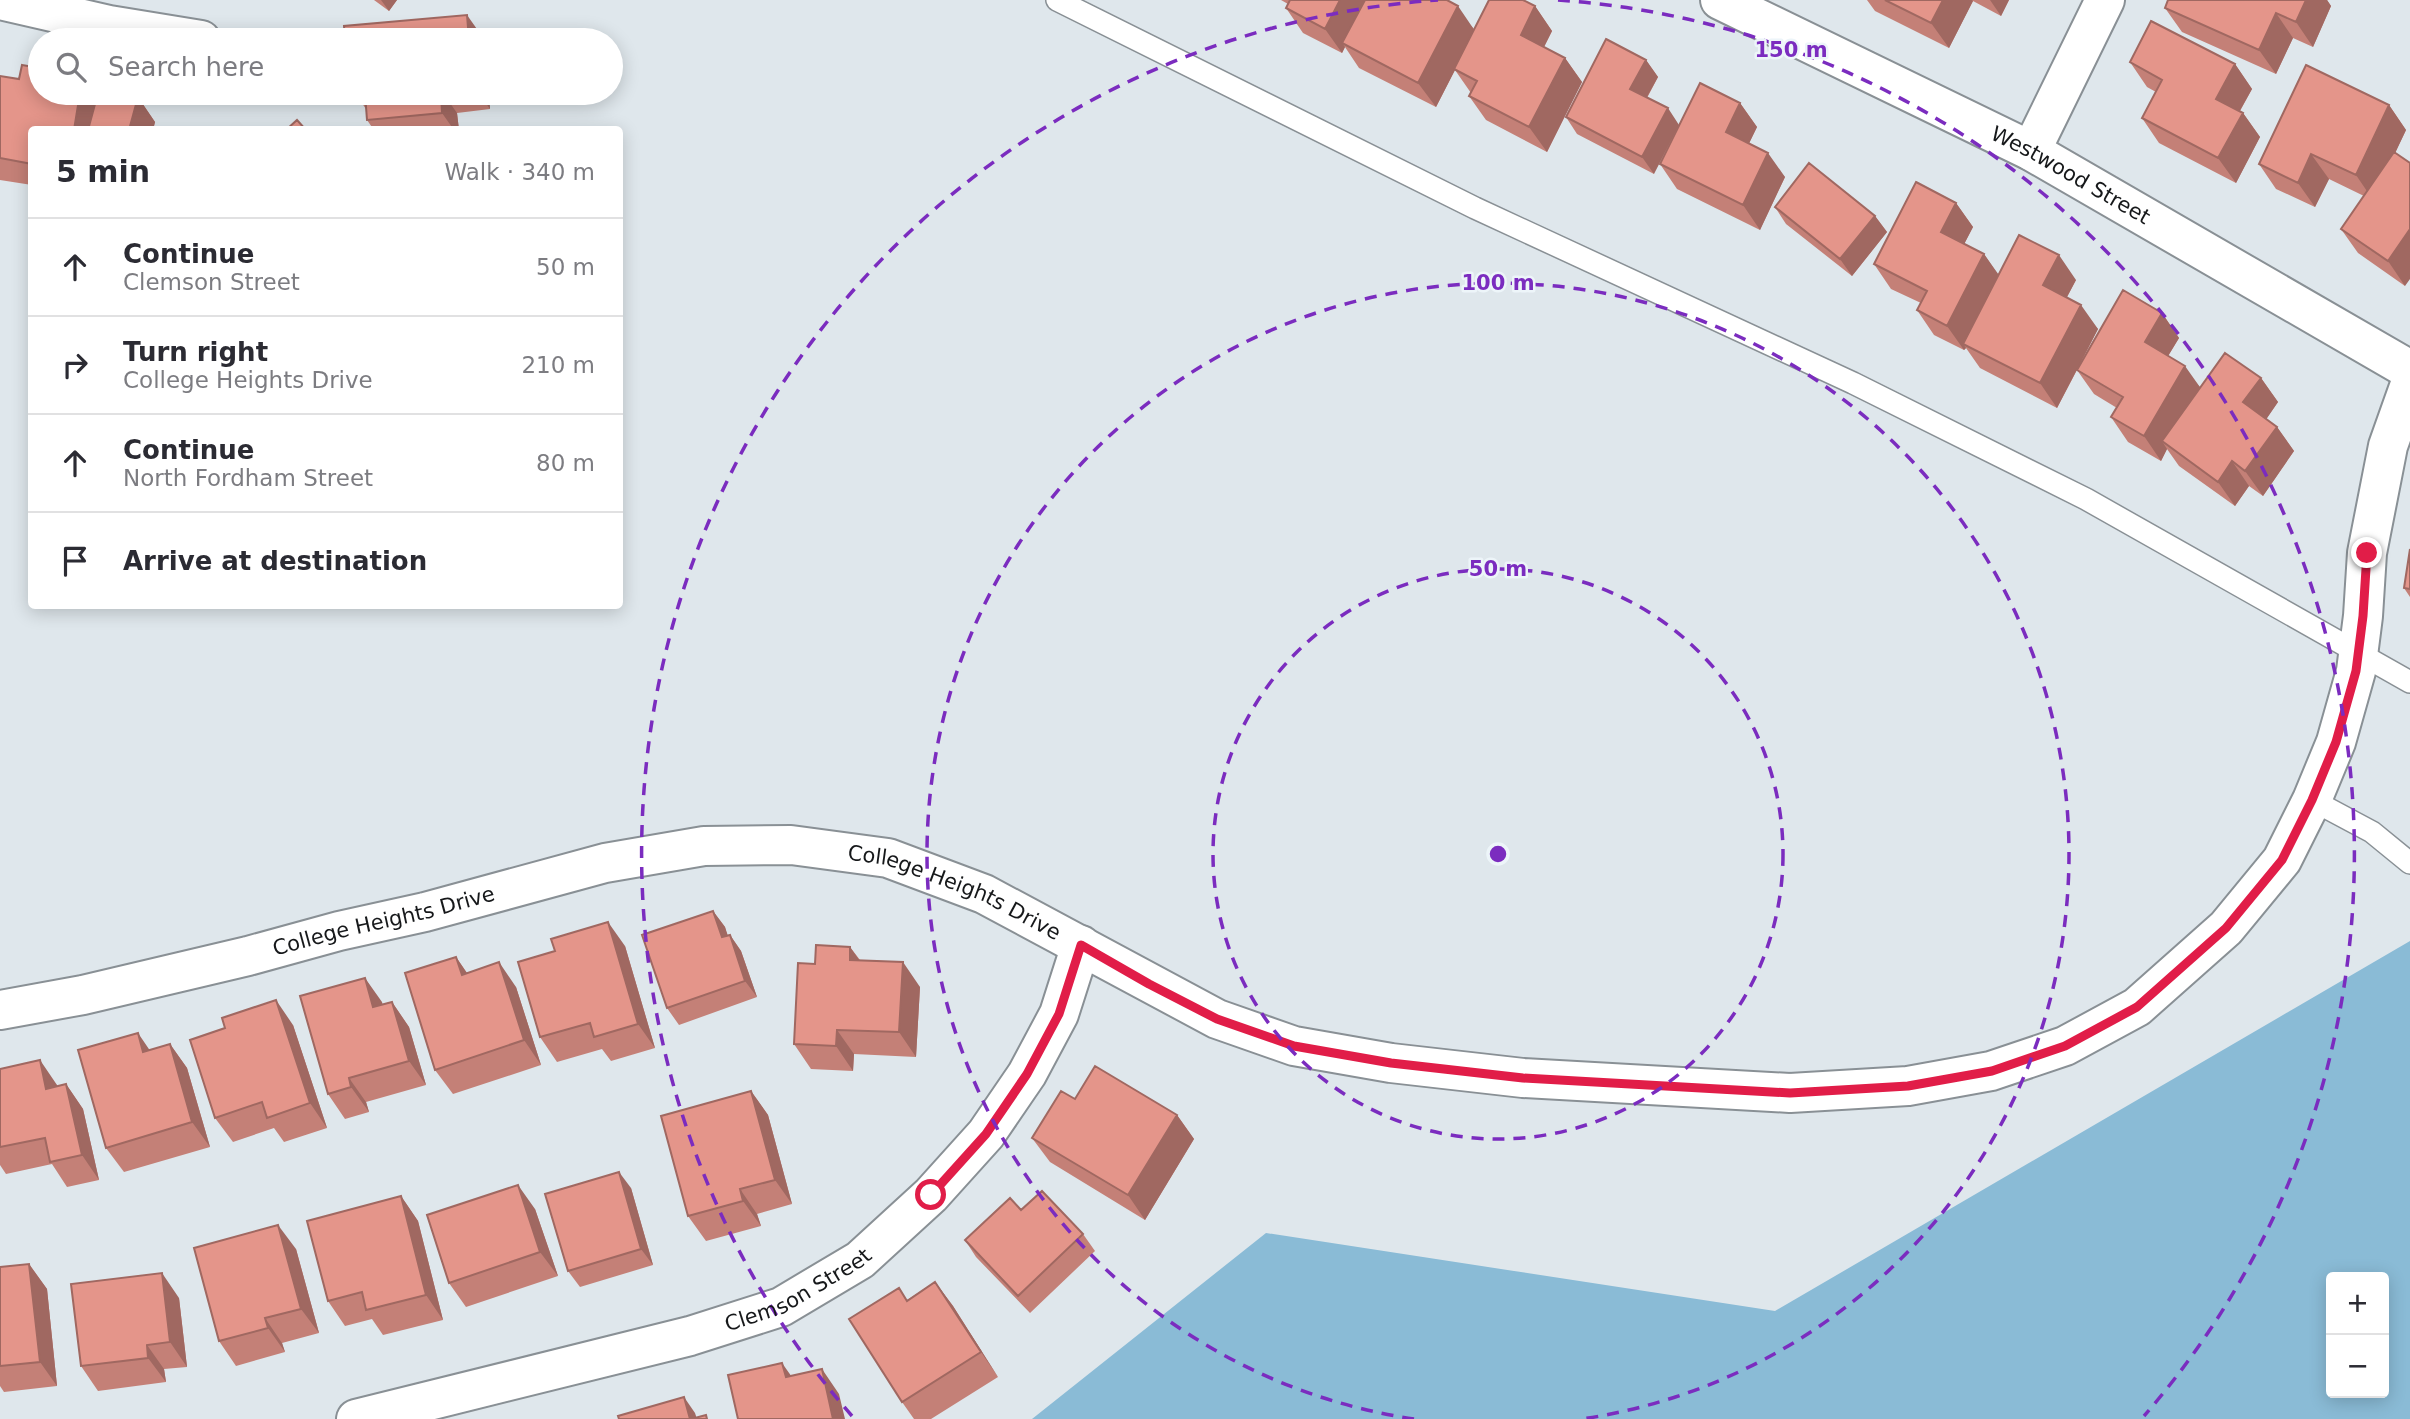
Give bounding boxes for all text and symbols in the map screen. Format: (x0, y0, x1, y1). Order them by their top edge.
search box (28, 28, 623, 105)
text: 150 m (1754, 38, 1828, 62)
icon: search (52, 48, 90, 86)
text: Search here (108, 52, 264, 82)
street label: Westwood Street (1987, 121, 2154, 229)
text: 5 min (56, 154, 150, 189)
text: Walk · 340 m (444, 159, 595, 185)
text: Continue (123, 239, 254, 269)
icon: ahead (56, 248, 94, 286)
text: 50 m (536, 254, 595, 280)
text: Clemson Street (123, 269, 300, 295)
text: 100 m (1461, 271, 1535, 295)
text: Turn right (123, 337, 268, 367)
icon: right (56, 346, 94, 384)
text: 210 m (521, 352, 595, 378)
text: College Heights Drive (123, 367, 373, 393)
text: Continue (123, 435, 254, 465)
icon: ahead (56, 444, 94, 482)
text: 80 m (536, 450, 595, 476)
text: North Fordham Street (123, 465, 373, 491)
route end (2351, 537, 2382, 568)
icon: arrive (56, 542, 94, 580)
text: Arrive at destination (123, 546, 427, 576)
text: 50 m (1469, 557, 1527, 581)
street label: College Heights Drive (846, 841, 1065, 945)
centre of rings (1486, 842, 1510, 866)
street label: College Heights Drive (270, 882, 497, 961)
route start (915, 1179, 946, 1210)
street label: Clemson Street (722, 1244, 876, 1336)
map controls (2326, 1272, 2389, 1398)
button: + (2326, 1272, 2389, 1335)
button: − (2326, 1335, 2389, 1398)

